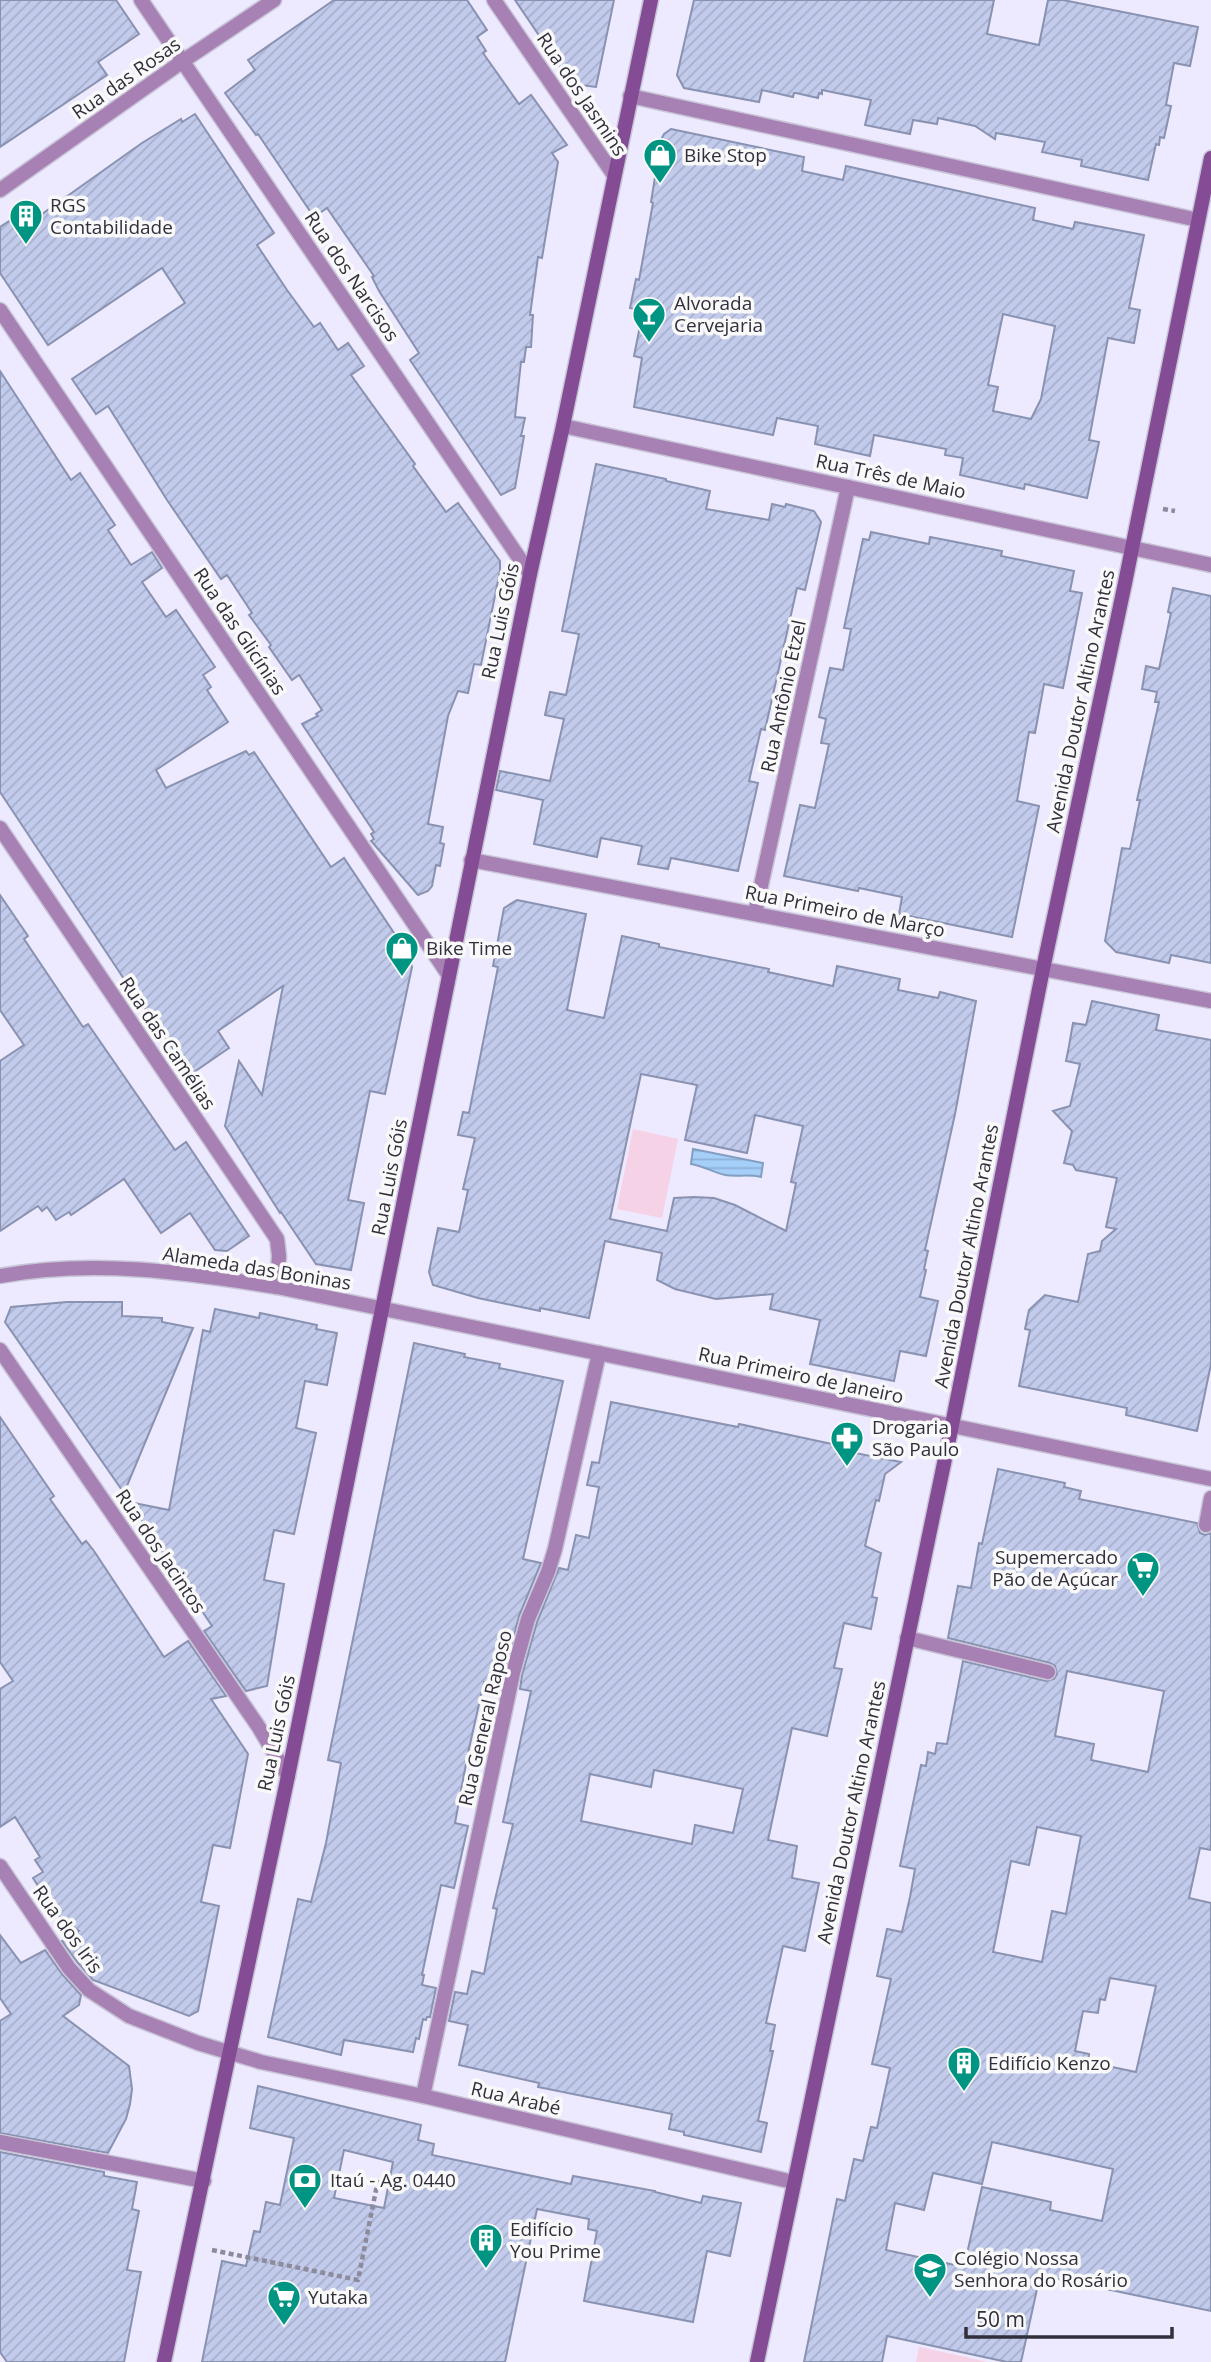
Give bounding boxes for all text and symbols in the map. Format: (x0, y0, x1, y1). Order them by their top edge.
street label: Rua dos Jasmins (531, 27, 633, 161)
street label: Rua das Rosas (67, 31, 185, 125)
shop icon: Bike Stop (641, 136, 679, 185)
place label: Bike Stop (684, 142, 767, 168)
place label: RGS Contabilidade (50, 192, 173, 240)
building icon: RGS Contabilidade (7, 197, 45, 246)
street label: Rua dos Narcisos (299, 206, 405, 346)
place label: Alvorada Cervejaria (674, 290, 763, 338)
bar icon: Alvorada Cervejaria (630, 295, 668, 344)
street label: Rua Três de Maio (814, 447, 968, 505)
street label: Rua Luis Góis (475, 560, 525, 682)
street label: Rua das Glicínias (188, 562, 292, 700)
street label: Avenida Doutor Altino Arantes (1039, 567, 1121, 835)
street label: Rua Antônio Etzel (754, 617, 812, 775)
street label: Rua Primeiro de Março (743, 879, 947, 943)
shop icon: Bike Time (383, 929, 421, 978)
place label: Bike Time (426, 935, 512, 961)
street label: Rua das Camélias (114, 971, 222, 1115)
street label: Rua Luis Góis (365, 1116, 413, 1238)
street label: Avenida Doutor Altino Arantes (928, 1122, 1004, 1390)
street label: Alameda das Boninas (161, 1240, 353, 1296)
street label: Rua Primeiro de Janeiro (696, 1341, 906, 1409)
place label: Drogaria São Paulo (872, 1414, 959, 1462)
pharmacy icon: Drogaria São Paulo (828, 1419, 866, 1468)
street label: Rua dos Jacintos (110, 1484, 212, 1618)
place label: Supemercado Pão de Açúcar (992, 1544, 1118, 1592)
supermarket icon: Supemercado Pão de Açúcar (1124, 1549, 1162, 1598)
street label: Rua General Raposo (452, 1628, 518, 1808)
street label: Rua Luis Góis (251, 1672, 301, 1794)
street label: Avenida Doutor Altino Arantes (810, 1678, 892, 1946)
street label: Rua dos Iris (27, 1880, 109, 1978)
building icon: Edifício Kenzo (945, 2044, 983, 2093)
place label: Edifício Kenzo (988, 2050, 1111, 2076)
street label: Rua Arabé (468, 2075, 564, 2121)
bank icon: Itaú - Ag. 0440 (286, 2161, 324, 2210)
place label: Itaú - Ag. 0440 (330, 2167, 456, 2193)
place label: Edifício You Prime (510, 2216, 601, 2264)
building icon: Edifício You Prime (467, 2221, 505, 2270)
place label: Colégio Nossa Senhora do Rosário (954, 2245, 1128, 2293)
school or university icon: Colégio Nossa Senhora do Rosário (911, 2250, 949, 2299)
supermarket icon: Yutaka (265, 2278, 303, 2327)
place label: Yutaka (308, 2284, 368, 2310)
scale bar (966, 2296, 1172, 2340)
text: 50 m (976, 2305, 1025, 2333)

